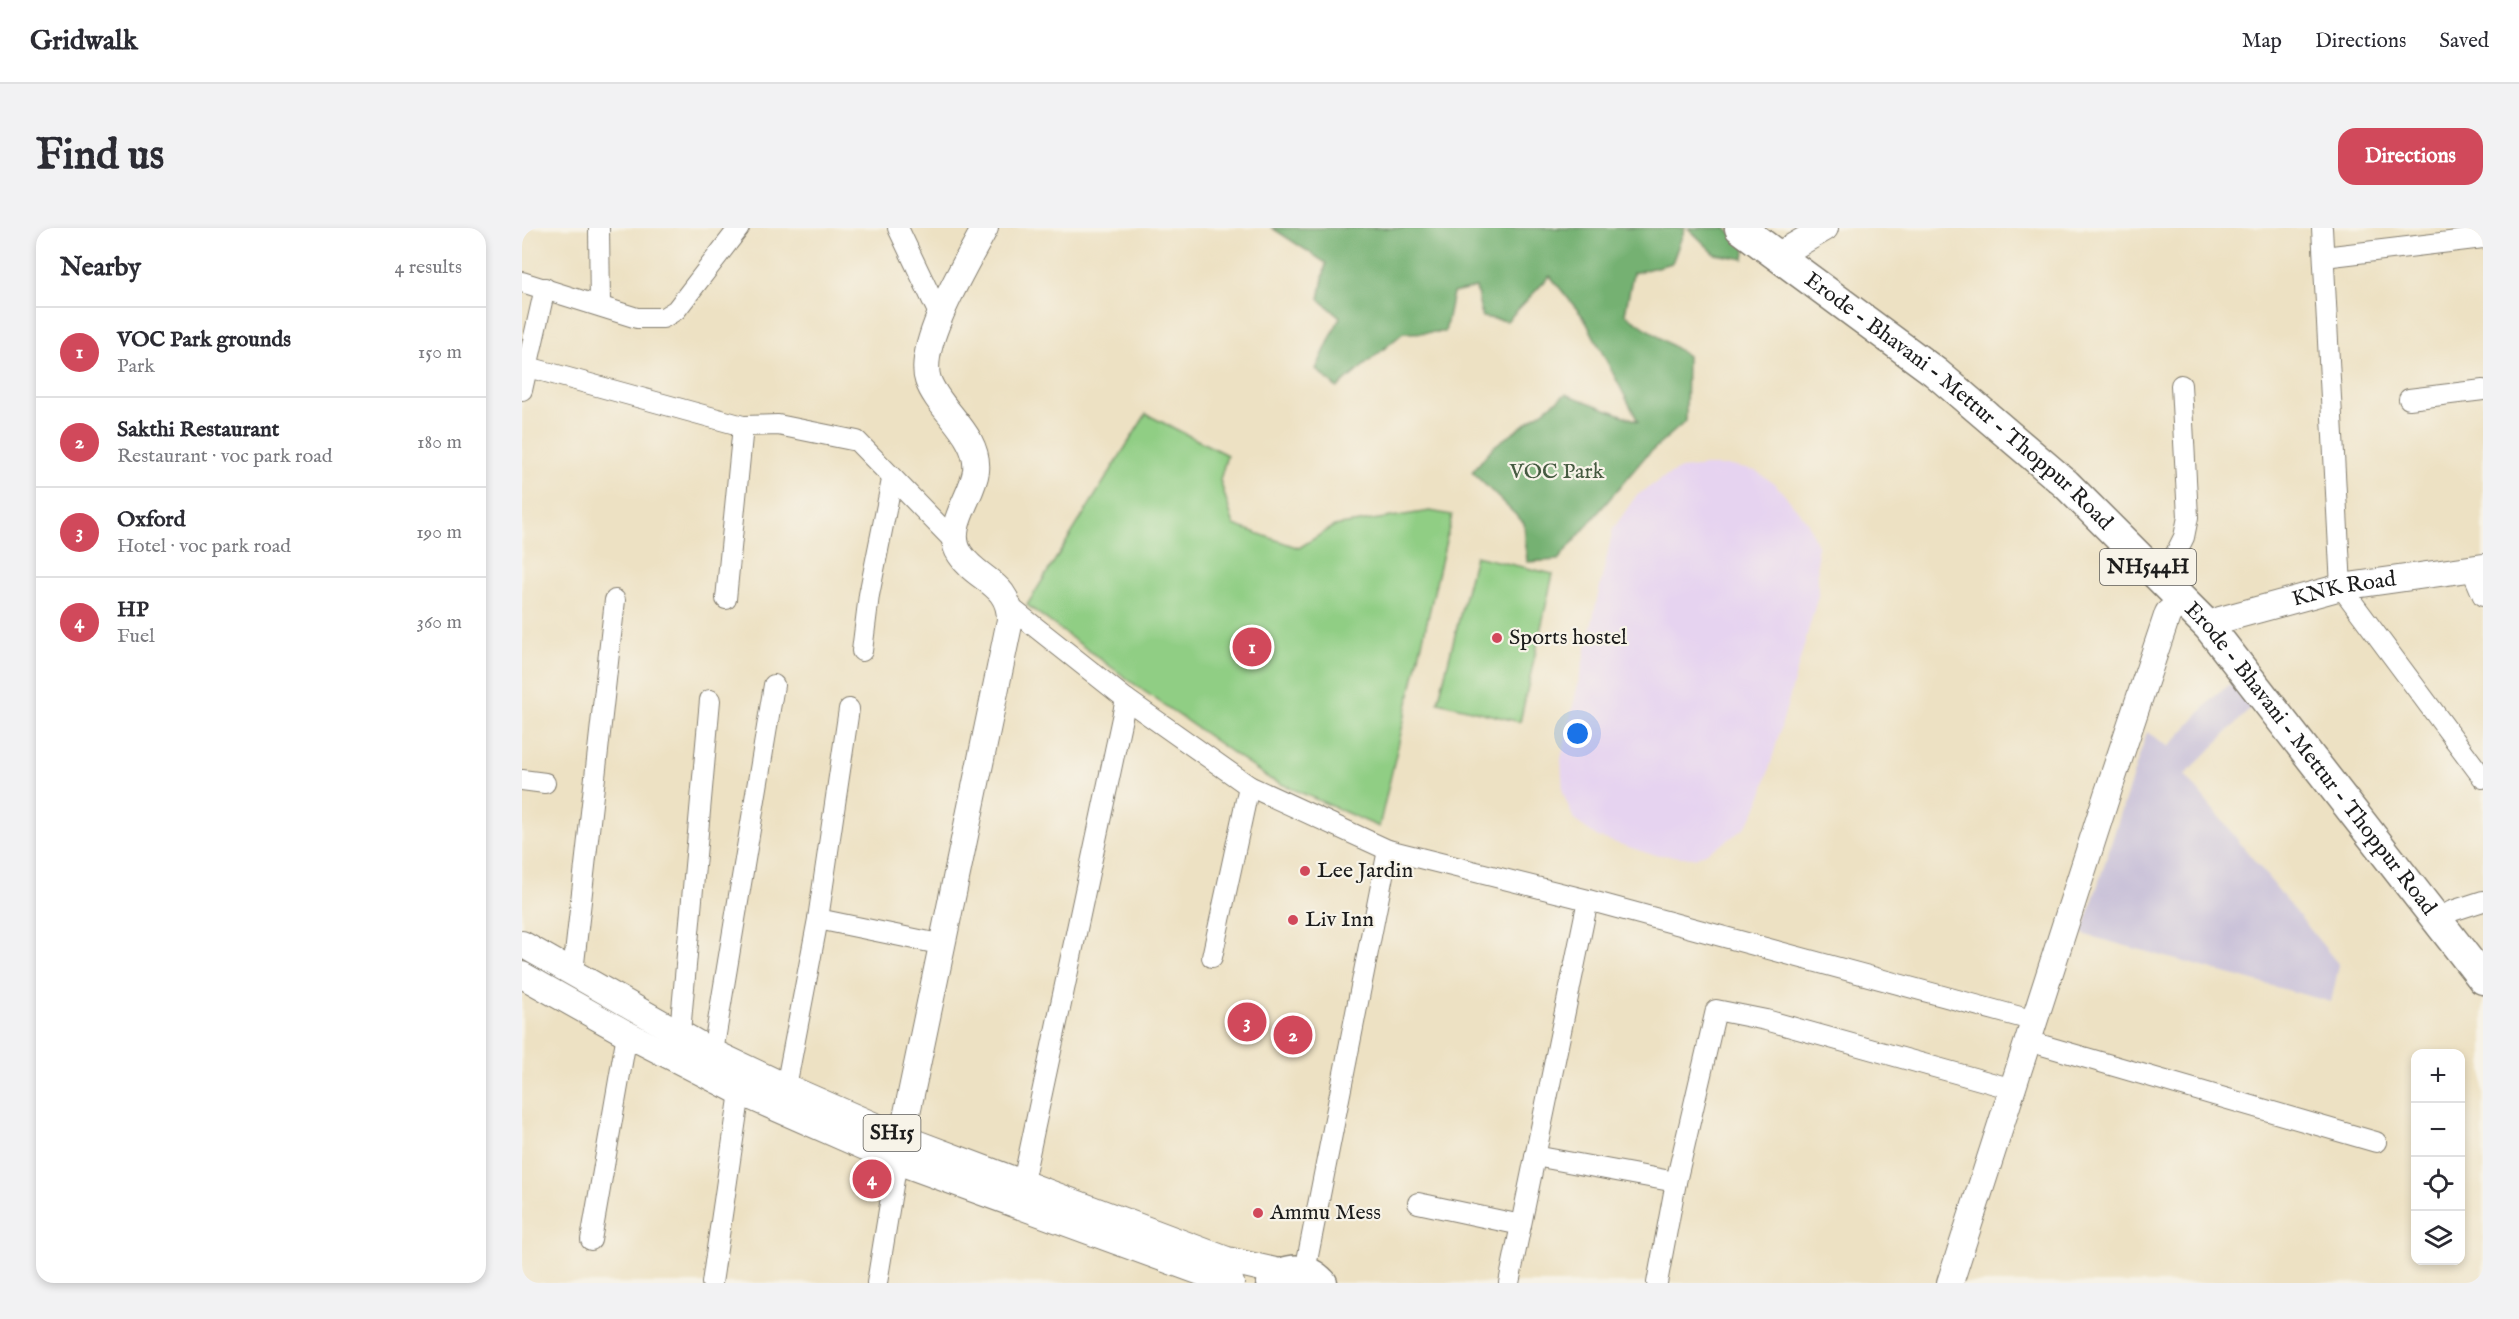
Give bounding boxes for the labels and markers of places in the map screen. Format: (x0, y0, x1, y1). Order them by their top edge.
pin: 1 (1232, 624, 1272, 670)
place label: Sports hostel (1509, 624, 1627, 652)
marker: Sports hostel (1490, 631, 1504, 645)
place label: Lee Jardin (1317, 857, 1413, 885)
marker: Lee Jardin (1298, 864, 1312, 878)
place label: Liv Inn (1305, 906, 1374, 934)
marker: Liv Inn (1286, 913, 1300, 927)
pin: 3 (1228, 1000, 1266, 1044)
pin: 2 (1274, 1012, 1312, 1058)
pin: 4 (852, 1156, 892, 1202)
place label: Ammu Mess (1269, 1199, 1381, 1227)
marker: Ammu Mess (1251, 1206, 1265, 1220)

